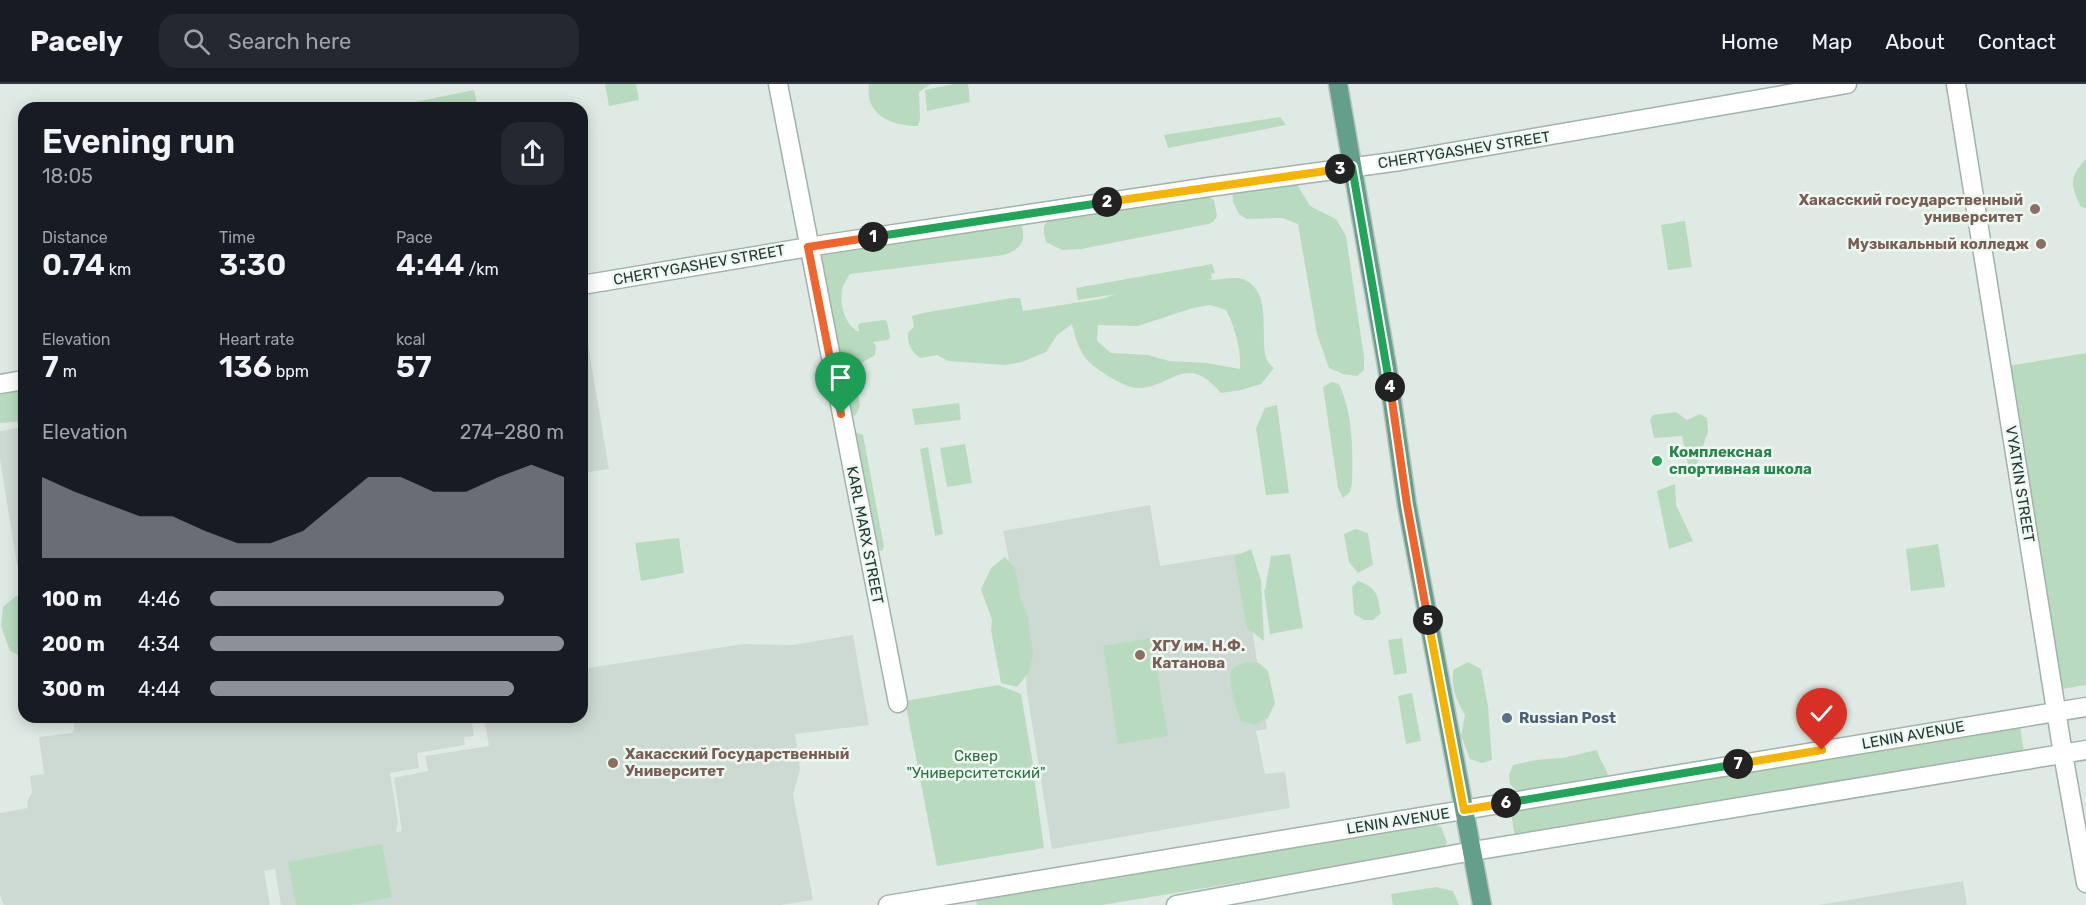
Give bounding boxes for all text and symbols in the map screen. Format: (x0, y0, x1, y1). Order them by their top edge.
search box (159, 14, 579, 68)
text: Pacely (30, 25, 123, 58)
icon: search (180, 25, 213, 58)
text: Search here (228, 28, 351, 55)
text: Home (1721, 29, 1778, 54)
text: Map (1811, 29, 1852, 54)
text: About (1885, 29, 1945, 54)
text: Contact (1978, 29, 2056, 54)
text: Evening run (42, 122, 235, 161)
button: share (501, 122, 564, 185)
street label: CHERTYGASHEV STREET (1377, 127, 1552, 173)
pin: 3 (1325, 154, 1355, 184)
text: 3 (1335, 159, 1345, 178)
text: 18:05 (42, 164, 93, 188)
pin: 2 (1092, 187, 1122, 217)
place label: Хакасский государственный университет (1799, 191, 2024, 226)
text: 2 (1102, 192, 1112, 211)
marker: Хакасский государственный университет (2028, 202, 2042, 216)
pin: 1 (858, 222, 888, 252)
text: 1 (869, 227, 877, 246)
text: Distance (42, 228, 108, 247)
text: Time (219, 228, 255, 247)
text: Pace (396, 228, 433, 247)
place label: Музыкальный колледж (1848, 235, 2029, 253)
marker: Музыкальный колледж (2034, 237, 2048, 251)
street label: CHERTYGASHEV STREET (612, 241, 787, 289)
text: 0.74 (42, 247, 105, 283)
text: 3:30 (219, 247, 286, 283)
text: 4:44 (396, 247, 465, 283)
text: km (105, 260, 131, 279)
text: /km (465, 260, 499, 279)
text: Elevation (42, 330, 111, 349)
text: Heart rate (219, 330, 294, 349)
text: kcal (396, 330, 425, 349)
text: 7 (42, 349, 59, 385)
text: 136 (219, 349, 272, 385)
text: 57 (396, 349, 432, 385)
pin (815, 352, 866, 414)
icon: arrive (824, 361, 857, 394)
text: m (59, 362, 77, 381)
text: bpm (272, 362, 309, 381)
pin: 4 (1375, 372, 1405, 402)
text: 4 (1385, 377, 1395, 396)
text: Elevation (42, 420, 128, 444)
text: 274–280 m (460, 420, 564, 444)
street label: VYATKIN STREET (2002, 424, 2038, 544)
place label: Комплексная спортивная школа (1669, 443, 1812, 478)
marker: Комплексная спортивная школа (1650, 454, 1664, 468)
street label: KARL MARX STREET (843, 464, 887, 606)
text: 100 m (42, 587, 102, 611)
text: 4:46 (138, 587, 180, 611)
pin: 5 (1413, 605, 1443, 635)
text: 5 (1423, 610, 1433, 629)
text: 200 m (42, 632, 105, 656)
text: 4:34 (138, 632, 180, 656)
place label: ХГУ им. Н.Ф. Катанова (1152, 637, 1245, 672)
marker: ХГУ им. Н.Ф. Катанова (1133, 648, 1147, 662)
text: 300 m (42, 677, 105, 701)
text: 4:44 (138, 677, 180, 701)
pin (1796, 688, 1847, 750)
icon: check (1805, 697, 1838, 730)
place label: Russian Post (1519, 709, 1616, 727)
marker: Russian Post (1500, 711, 1514, 725)
street label: LENIN AVENUE (1860, 717, 1966, 753)
place label: Хакасский Государственный Университет (625, 745, 849, 780)
park label: Сквер "Университетский" (906, 747, 1046, 782)
pin: 7 (1723, 749, 1753, 779)
text: 7 (1733, 754, 1743, 773)
marker: Хакасский Государственный Университет (606, 756, 620, 770)
pin: 6 (1491, 788, 1521, 818)
text: 6 (1501, 793, 1511, 812)
street label: LENIN AVENUE (1345, 804, 1451, 838)

